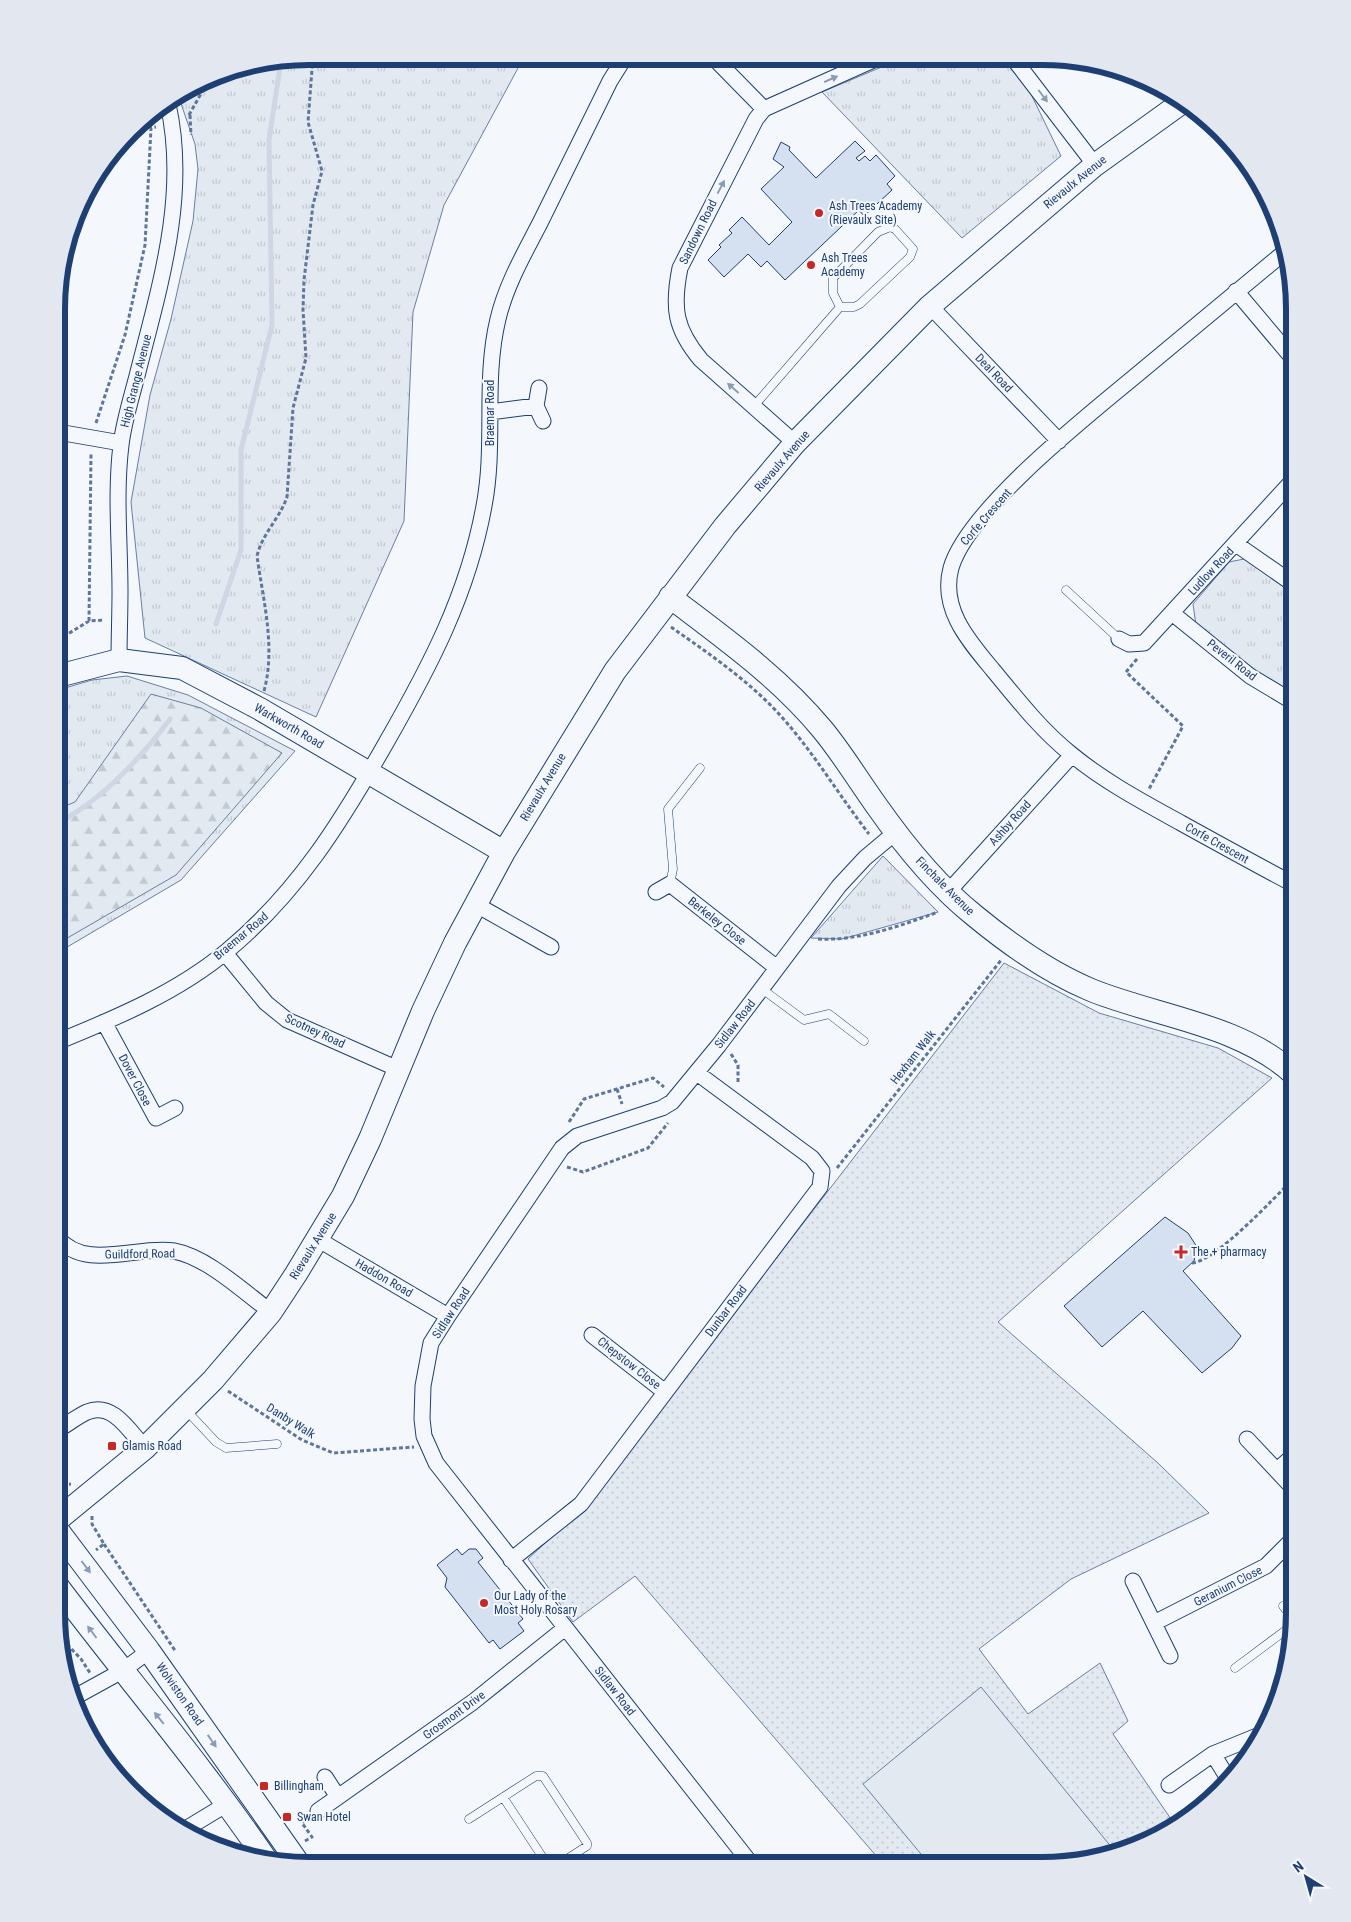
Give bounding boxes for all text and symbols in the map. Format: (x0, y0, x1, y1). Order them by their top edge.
one-way arrow (824, 74, 838, 82)
one-way arrow (1038, 89, 1049, 102)
street label: Rievaulx Avenue (1041, 152, 1109, 212)
one-way arrow (717, 180, 725, 194)
street label: Sandown Road (676, 197, 720, 267)
place label: Ash Trees Academy (Rievaulx Site) (829, 199, 922, 227)
marker: Ash Trees Academy (Rievaulx Site) (813, 207, 825, 219)
place label: Ash Trees Academy (821, 251, 868, 279)
marker: Ash Trees Academy (805, 259, 817, 271)
street label: High Grange Avenue (118, 333, 154, 429)
street label: Deal Road (972, 351, 1016, 395)
street label: Braemar Road (483, 380, 497, 446)
one-way arrow (726, 382, 739, 393)
street label: Rievaulx Avenue (752, 427, 813, 494)
street label: Corfe Crescent (958, 485, 1015, 548)
street label: Ludlow Road (1185, 544, 1237, 598)
street label: Peveril Road (1205, 636, 1260, 684)
street label: Warkworth Road (252, 701, 326, 752)
street label: Rievaulx Avenue (517, 750, 569, 823)
street label: Ashby Road (986, 798, 1034, 848)
street label: Corfe Crescent (1183, 820, 1252, 866)
street label: Finchale Avenue (913, 854, 977, 918)
street label: Berkeley Close (685, 894, 749, 948)
street label: Braemar Road (211, 909, 271, 963)
street label: Sidlaw Road (712, 997, 758, 1051)
street label: Scotney Road (283, 1011, 347, 1051)
street label: Hexham Walk (888, 1027, 939, 1087)
street label: Dover Close (116, 1052, 155, 1109)
street label: Rievaulx Avenue (287, 1209, 339, 1282)
place label: The + pharmacy (1191, 1245, 1267, 1259)
street label: Guildford Road (105, 1246, 175, 1262)
marker: The + pharmacy (1175, 1246, 1187, 1258)
street label: Haddon Road (353, 1256, 415, 1300)
street label: Dunbar Road (702, 1283, 750, 1339)
street label: Sidlaw Road (429, 1285, 473, 1341)
street label: Chepstow Close (595, 1334, 664, 1392)
street label: Danby Walk (264, 1401, 318, 1442)
place label: Glamis Road (122, 1439, 182, 1453)
marker: Glamis Road (106, 1440, 118, 1452)
one-way arrow (81, 1560, 91, 1574)
street label: Geranium Close (1192, 1563, 1265, 1609)
place label: Our Lady of the Most Holy Rosary (494, 1589, 577, 1617)
marker: Our Lady of the Most Holy Rosary (478, 1597, 490, 1609)
one-way arrow (87, 1626, 98, 1639)
street label: Wolviston Road (153, 1660, 207, 1728)
street label: Sidlaw Road (592, 1664, 638, 1718)
street label: Grosmont Drive (420, 1688, 488, 1742)
one-way arrow (154, 1711, 165, 1724)
one-way arrow (207, 1734, 217, 1747)
place label: Billingham (274, 1779, 324, 1793)
marker: Billingham (258, 1780, 270, 1792)
place label: Swan Hotel (297, 1810, 351, 1824)
marker: Swan Hotel (281, 1811, 293, 1823)
north arrow (1281, 1852, 1331, 1902)
text: N (1290, 1858, 1306, 1876)

